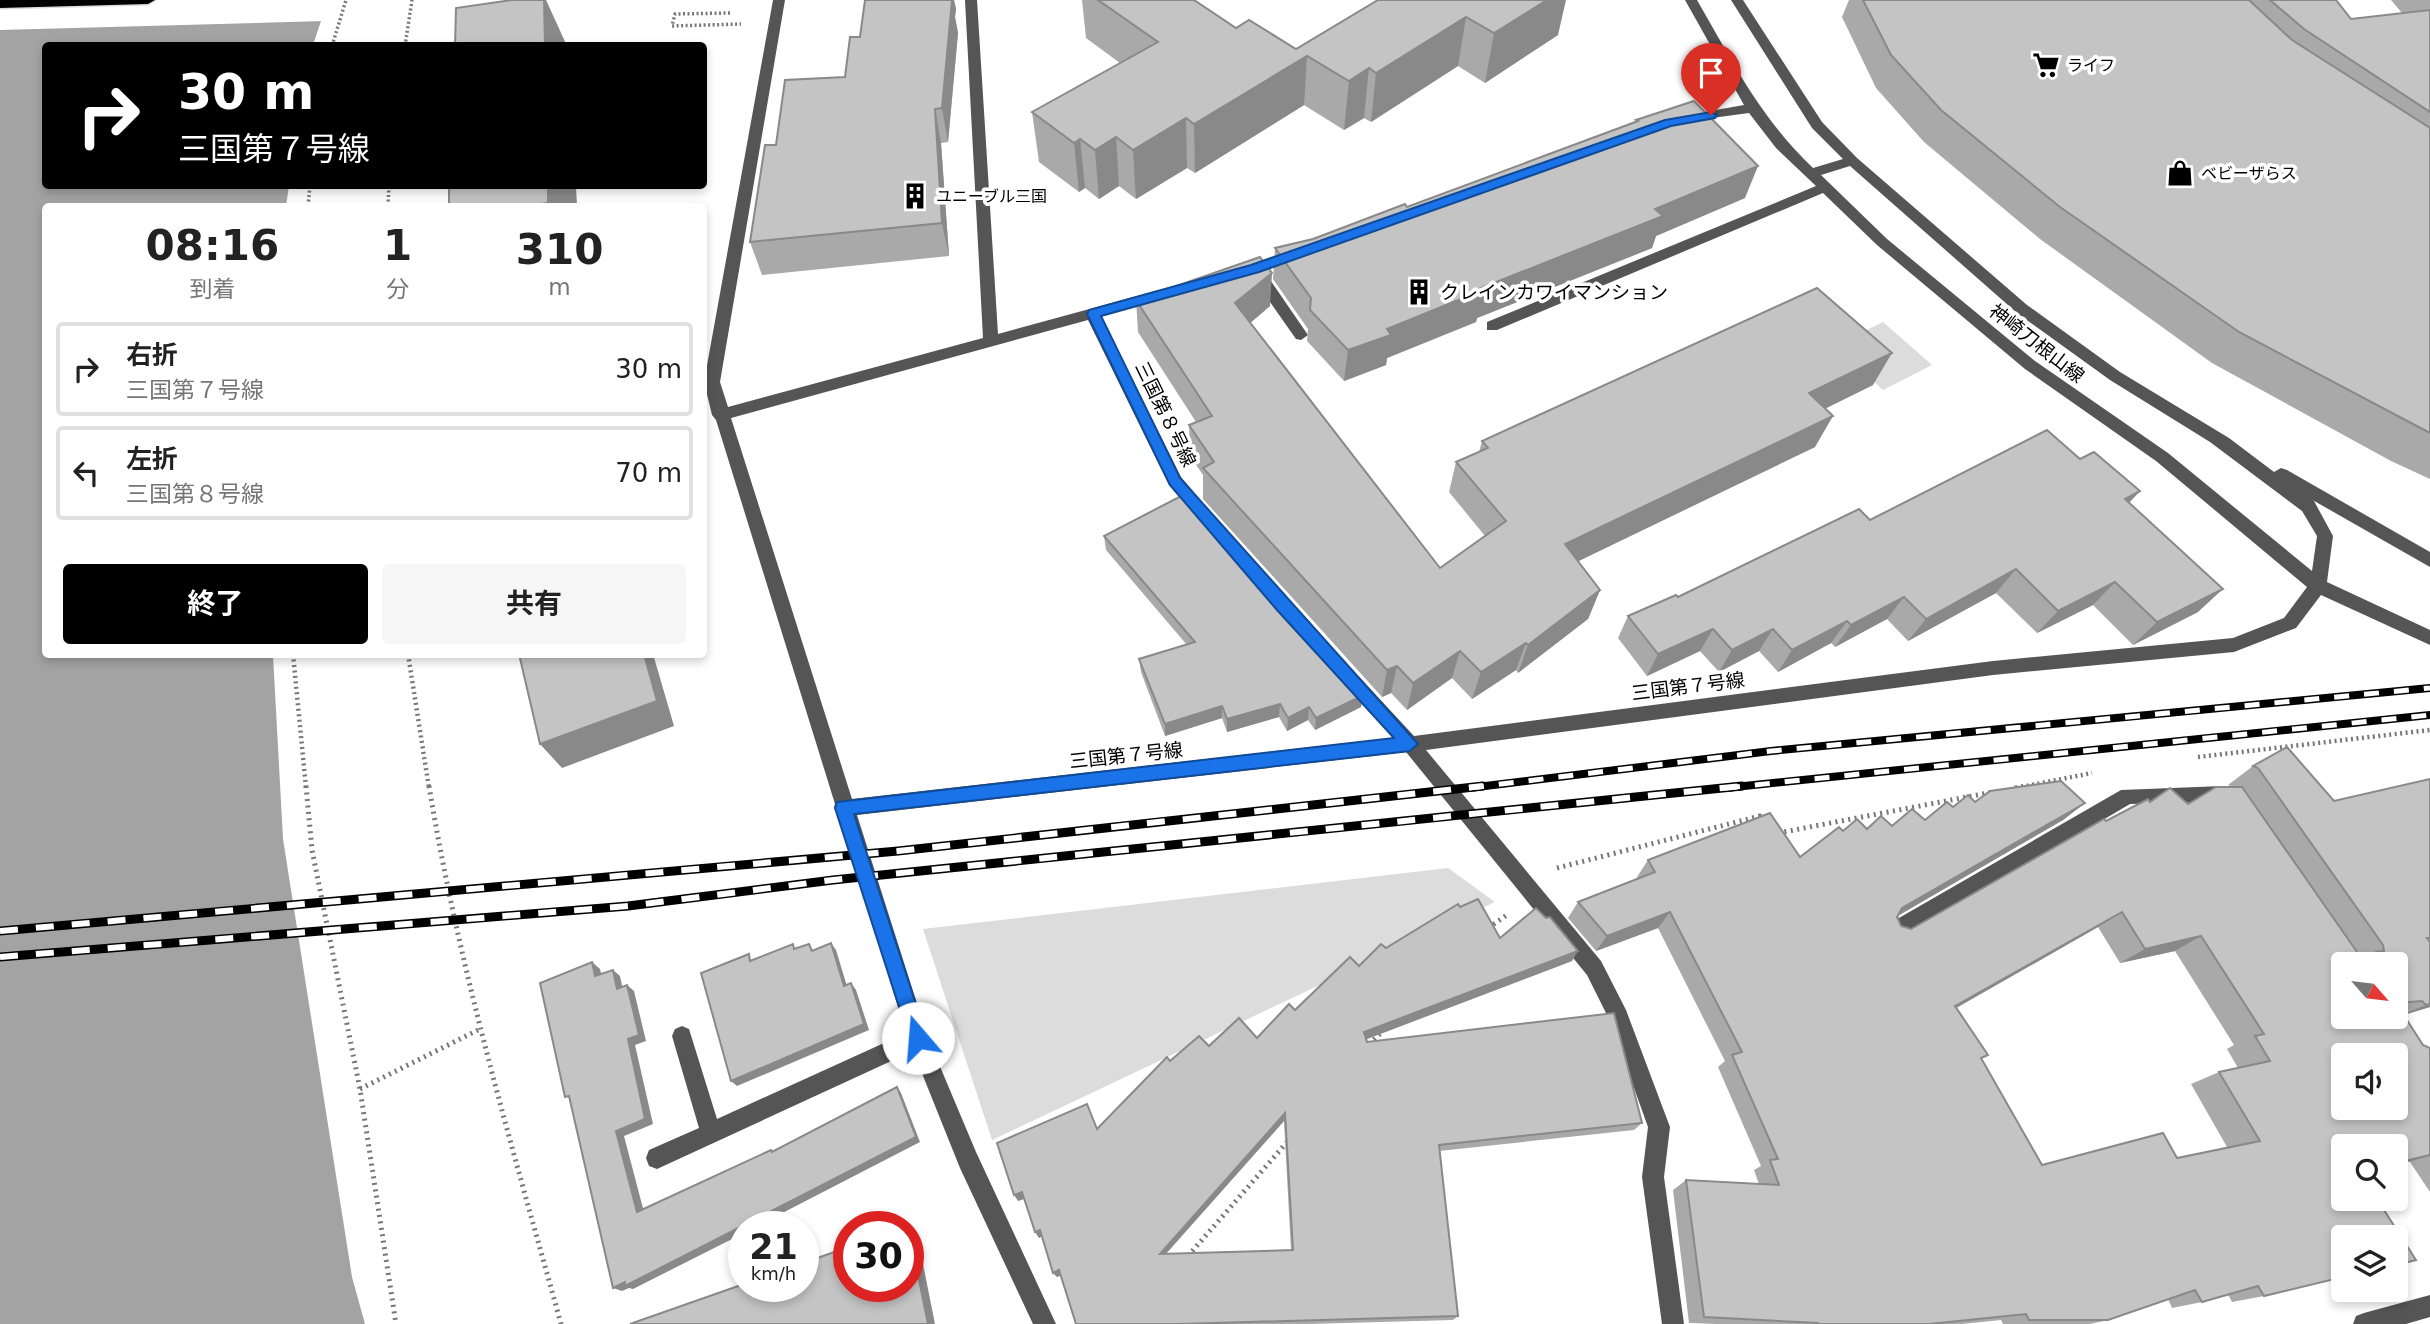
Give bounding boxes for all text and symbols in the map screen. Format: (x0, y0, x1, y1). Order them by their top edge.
pin (1681, 43, 1741, 115)
supermarket icon: ライフ (2031, 50, 2061, 80)
icon: arrive (1692, 54, 1730, 92)
place label: ライフ (2067, 56, 2115, 75)
text: 30 m (178, 64, 314, 121)
icon: right (63, 70, 154, 161)
text: 三国第７号線 (178, 130, 370, 168)
shop icon: ベビーザらス (2165, 158, 2195, 188)
place label: ベビーザらス (2201, 164, 2297, 183)
building icon: ユニーブル三国 (900, 181, 930, 211)
place label: ユニーブル三国 (936, 187, 1047, 206)
text: 08:16 (146, 221, 279, 270)
text: 1 (383, 221, 412, 270)
text: 310 (516, 225, 603, 274)
text: m (548, 274, 571, 300)
text: 到着 (189, 276, 235, 302)
text: 分 (386, 276, 409, 302)
building icon: クレインカワイマンション (1404, 277, 1434, 307)
place label: クレインカワイマンション (1440, 281, 1668, 303)
street label: 神崎刀根山線 (1985, 299, 2089, 387)
text: 右折 (126, 340, 178, 370)
icon: right (67, 350, 105, 388)
text: 30 m (615, 354, 682, 384)
street label: 三国第８号線 (1131, 358, 1201, 470)
text: 三国第７号線 (126, 377, 264, 403)
text: 左折 (126, 444, 178, 474)
icon: left (67, 454, 105, 492)
text: 70 m (615, 458, 682, 488)
text: 三国第８号線 (126, 481, 264, 507)
button: 終了 (63, 564, 368, 644)
button: 共有 (382, 564, 686, 644)
street label: 三国第７号線 (1630, 668, 1746, 704)
street label: 三国第７号線 (1068, 738, 1184, 772)
north arrow (2331, 952, 2408, 1029)
map controls (2331, 952, 2408, 1302)
position arrow (881, 1001, 955, 1075)
button: sound (2331, 1043, 2408, 1120)
button: search (2331, 1134, 2408, 1211)
speed limit sign: 30 (833, 1211, 924, 1302)
button: layers (2331, 1225, 2408, 1302)
text: 21 (749, 1227, 798, 1267)
text: km/h (751, 1263, 796, 1284)

